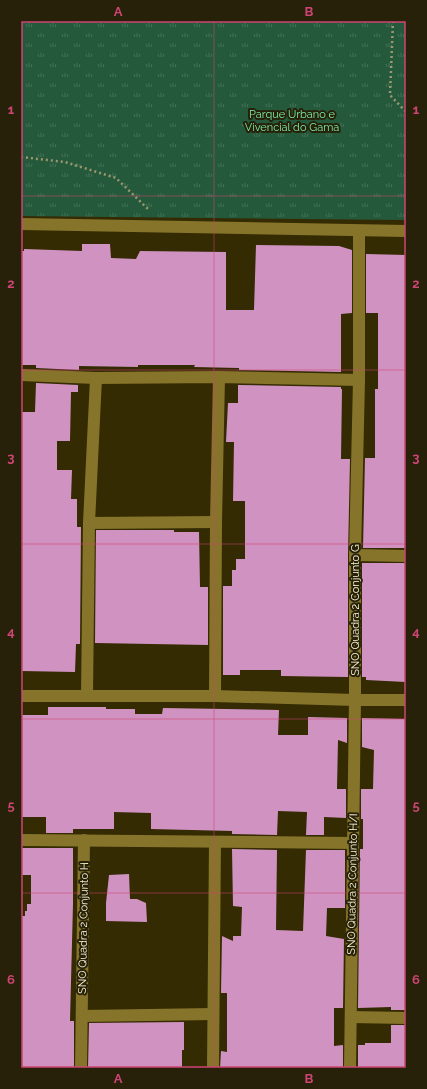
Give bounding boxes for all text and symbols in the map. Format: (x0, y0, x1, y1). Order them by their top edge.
text: A (114, 4, 123, 19)
text: B (305, 4, 314, 19)
text: 1 (8, 102, 15, 117)
text: 1 (413, 102, 420, 117)
park label: Parque Urbano e Vivencial do Gama (245, 108, 339, 134)
text: 2 (7, 276, 15, 291)
text: 2 (412, 276, 420, 291)
text: 3 (7, 450, 15, 465)
text: 3 (412, 450, 420, 465)
street label: SNO Quadra 2 Conjunto G (349, 544, 362, 676)
text: 4 (7, 624, 15, 639)
text: 4 (412, 624, 420, 639)
text: 5 (7, 798, 15, 813)
text: 5 (412, 798, 420, 813)
street label: SNO Quadra 2 Conjunto H/I (345, 813, 360, 955)
street label: SNO Quadra 2 Conjunto H (76, 862, 91, 994)
text: 6 (7, 972, 15, 987)
text: 6 (412, 972, 420, 987)
text: A (114, 1071, 123, 1086)
text: B (305, 1071, 314, 1086)

